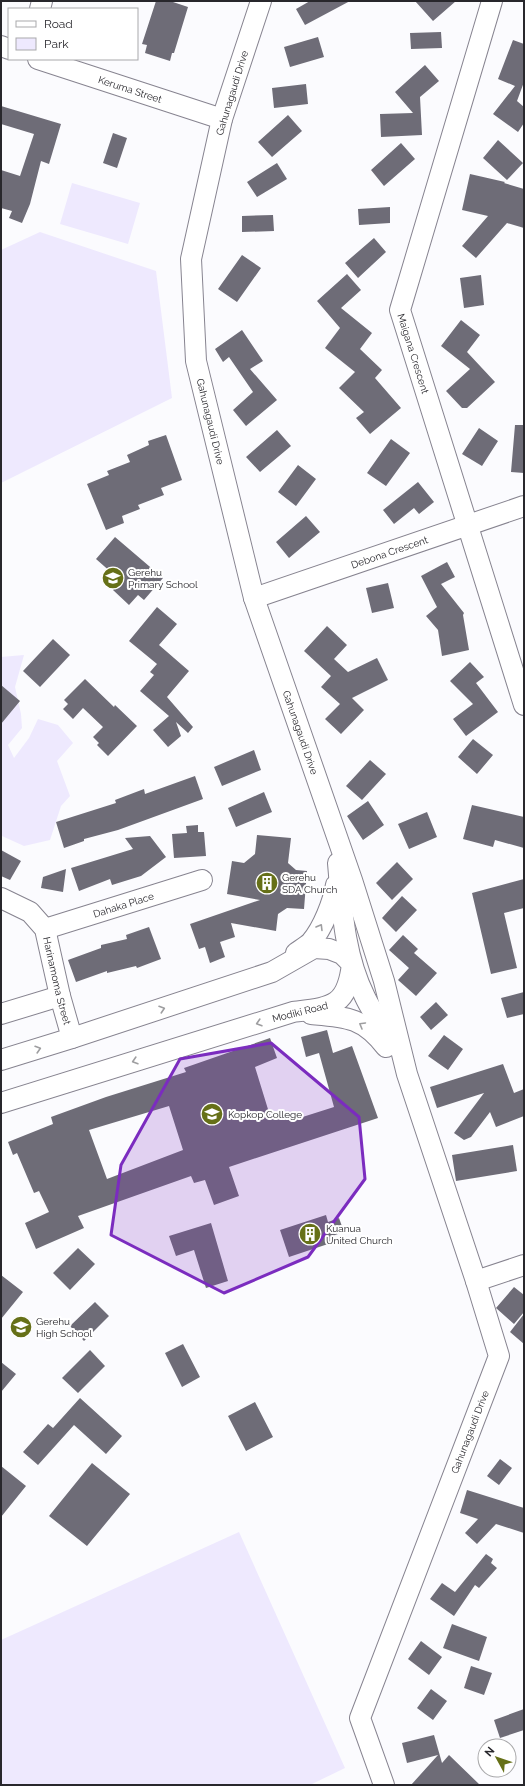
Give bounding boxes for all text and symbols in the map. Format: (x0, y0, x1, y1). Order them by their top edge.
legend (8, 8, 138, 60)
text: Road (44, 17, 73, 31)
text: Park (44, 37, 69, 51)
street label: Gahunagaudi Drive (214, 49, 250, 137)
street label: Keruma Street (97, 74, 164, 105)
street label: Maigana Crescent (396, 312, 432, 395)
street label: Gahunagaudi Drive (195, 377, 227, 466)
street label: Debona Crescent (350, 533, 430, 570)
school or university icon: Gerehu Primary School (100, 565, 126, 591)
place label: Gerehu Primary School (128, 567, 198, 590)
street label: Gahunagaudi Drive (281, 689, 320, 776)
building icon: Gerehu SDA Church (254, 870, 280, 896)
place label: Gerehu SDA Church (282, 872, 337, 895)
street label: Dahaka Place (92, 890, 155, 919)
one-way arrow (315, 924, 322, 931)
street label: Harinamoma Street (41, 936, 74, 1026)
street label: Modiki Road (271, 1000, 329, 1024)
one-way arrow (158, 1005, 165, 1013)
one-way arrow (256, 1018, 263, 1027)
one-way arrow (359, 1022, 366, 1030)
one-way arrow (35, 1045, 42, 1054)
one-way arrow (132, 1056, 139, 1065)
school or university icon: Kopkop College (199, 1101, 225, 1127)
place label: Kopkop College (228, 1109, 302, 1120)
building icon: Kuanua United Church (297, 1221, 323, 1247)
place label: Kuanua United Church (326, 1223, 393, 1246)
school or university icon: Gerehu High School (8, 1314, 34, 1340)
place label: Gerehu High School (36, 1316, 92, 1339)
street label: Gahunagaudi Drive (449, 1389, 491, 1475)
north arrow (477, 1738, 517, 1778)
text: N (482, 1744, 497, 1759)

